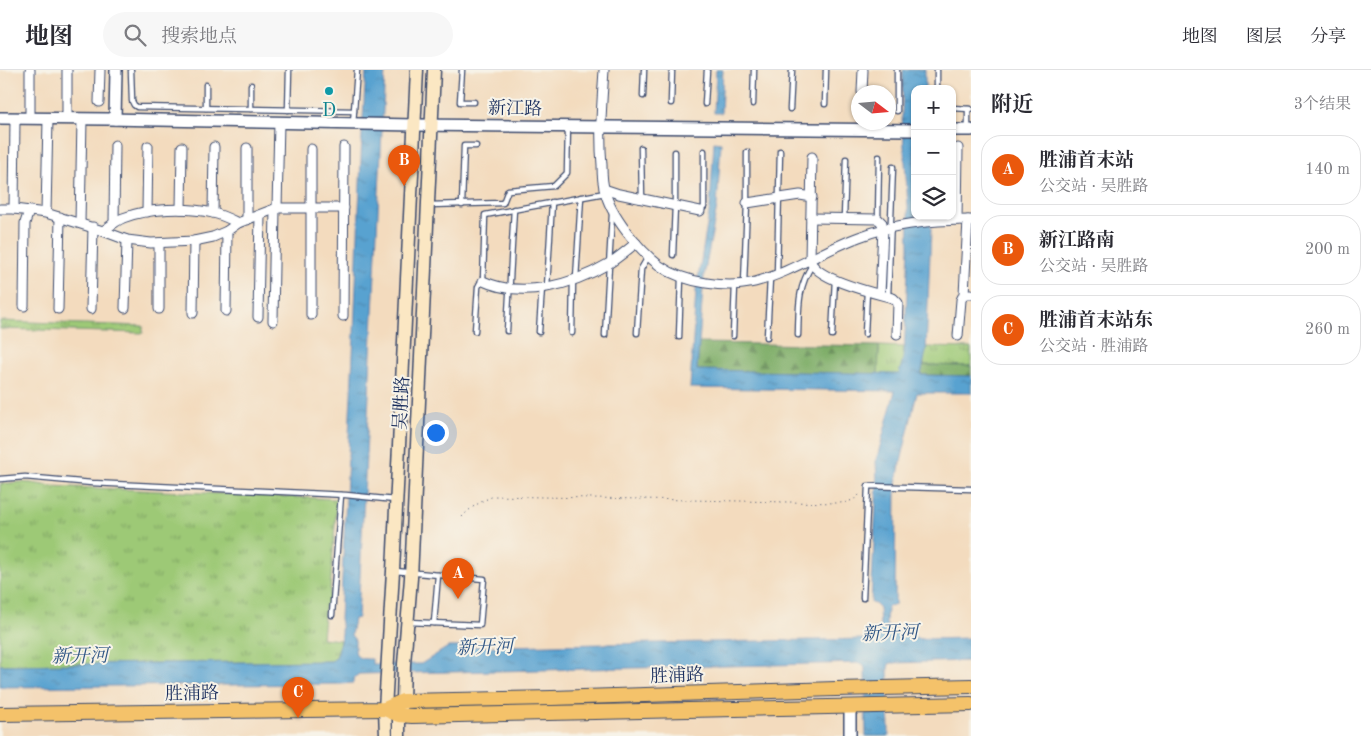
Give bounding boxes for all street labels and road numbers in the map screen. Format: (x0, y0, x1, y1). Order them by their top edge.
street label: 新江路 (488, 98, 542, 118)
street label: 吴胜路 (390, 376, 412, 430)
street label: 胜浦路 (650, 664, 704, 686)
street label: 胜浦路 (165, 683, 219, 703)

